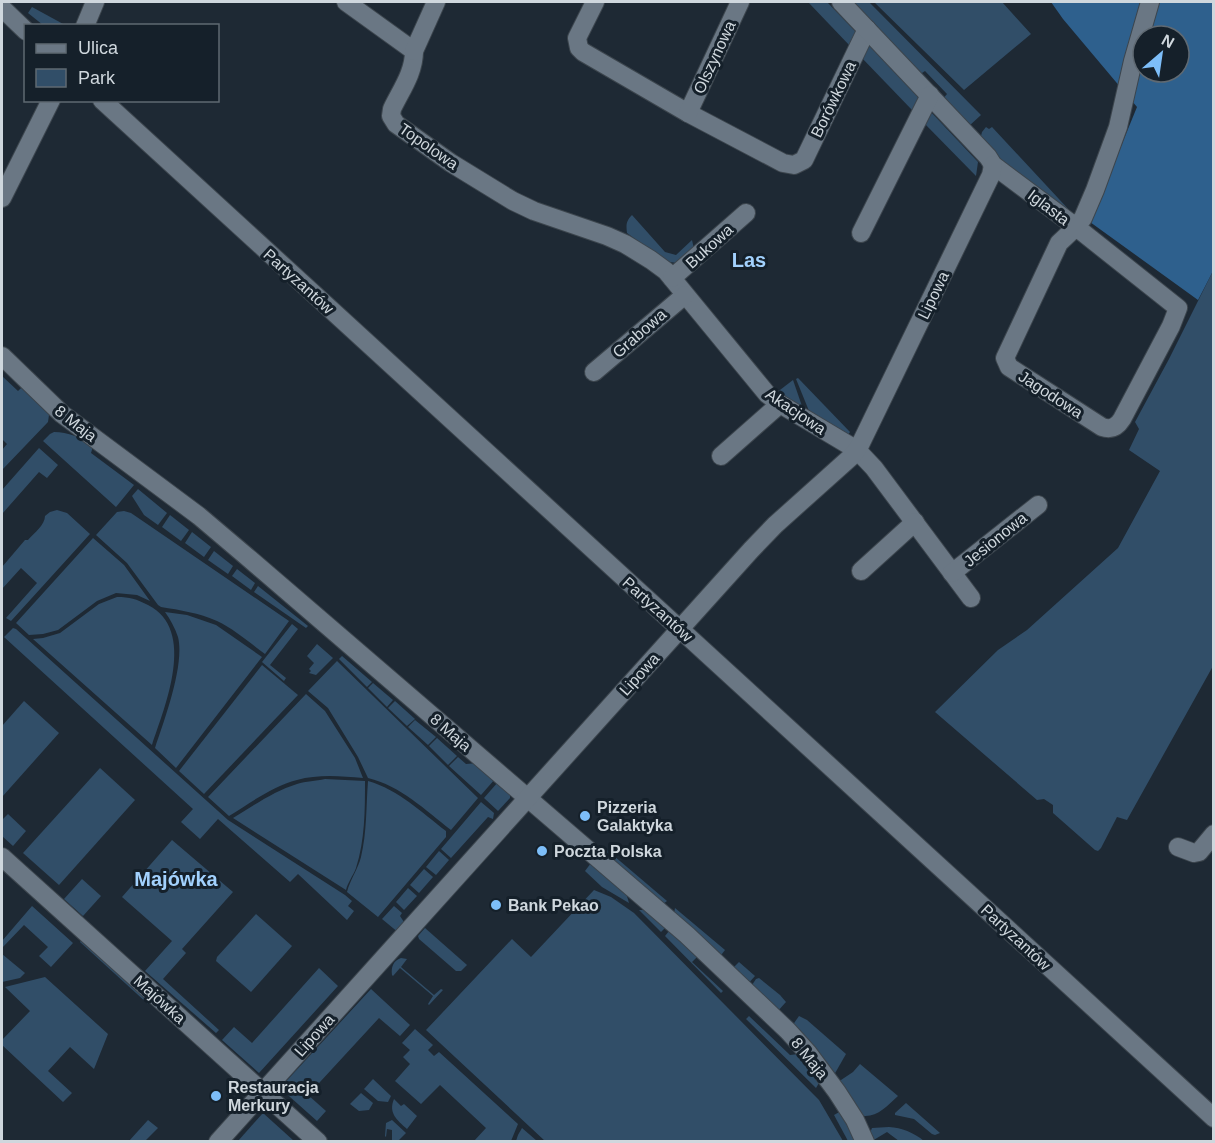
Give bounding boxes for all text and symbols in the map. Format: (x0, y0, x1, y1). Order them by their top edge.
street label: Olszynowa (690, 18, 739, 96)
legend (24, 24, 219, 102)
north arrow (1131, 24, 1191, 84)
text: N (1159, 31, 1177, 52)
text: Ulica (78, 38, 119, 58)
street label: Borówkowa (808, 58, 859, 140)
text: Park (78, 68, 116, 88)
street label: Topolowa (396, 120, 461, 173)
street label: Iglasta (1025, 186, 1073, 228)
street label: Bukowa (682, 221, 736, 272)
street label: Partyzantów (260, 246, 337, 317)
district label: Las (732, 249, 766, 271)
street label: Lipowa (915, 269, 952, 322)
street label: Grabowa (609, 306, 669, 361)
street label: Jagodowa (1016, 367, 1086, 421)
street label: Akacjowa (763, 385, 829, 438)
street label: 8 Maja (52, 402, 100, 445)
street label: Jesionowa (961, 509, 1030, 570)
street label: Partyzantów (619, 574, 696, 645)
street label: Lipowa (616, 650, 663, 699)
street label: 8 Maja (427, 710, 474, 755)
place label: Pizzeria Galaktyka (597, 799, 673, 834)
marker: Pizzeria Galaktyka (578, 809, 592, 823)
place label: Poczta Polska (554, 843, 662, 860)
marker: Poczta Polska (535, 844, 549, 858)
district label: Majówka (134, 868, 219, 890)
place label: Bank Pekao (508, 897, 599, 914)
marker: Bank Pekao (489, 898, 503, 912)
street label: Partyzantów (978, 901, 1054, 974)
street label: Majówka (131, 972, 189, 1027)
street label: Lipowa (291, 1011, 338, 1060)
street label: 8 Maja (788, 1034, 831, 1082)
place label: Restauracja Merkury (228, 1079, 319, 1114)
marker: Restauracja Merkury (209, 1089, 223, 1103)

